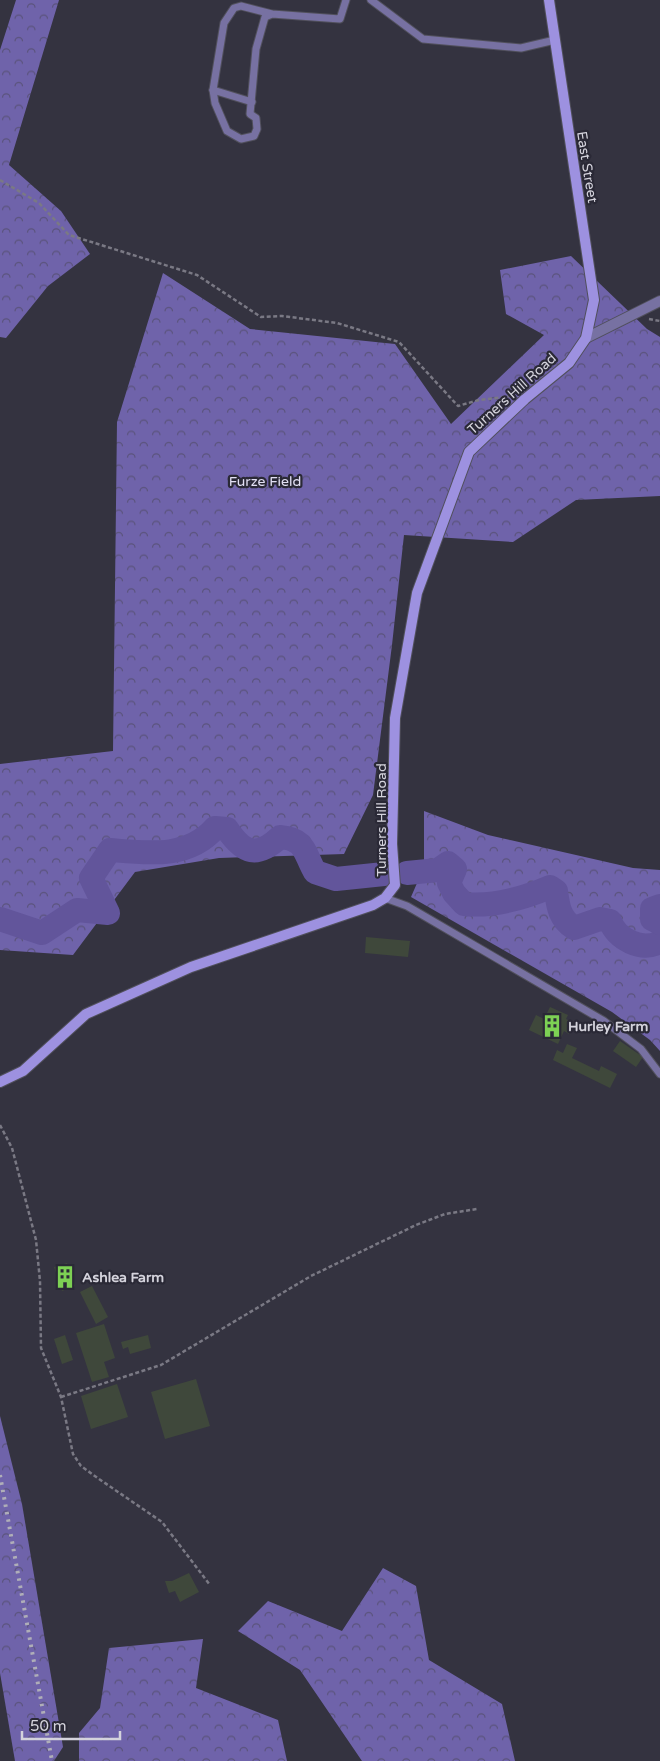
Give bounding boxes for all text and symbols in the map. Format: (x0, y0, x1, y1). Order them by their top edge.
street label: East Street (573, 130, 601, 205)
street label: Turners Hill Road (464, 350, 560, 438)
park label: Furze Field (229, 473, 301, 490)
street label: Turners Hill Road (373, 763, 390, 877)
building icon: Hurley Farm (539, 1013, 565, 1039)
place label: Hurley Farm (568, 1018, 648, 1035)
building icon: Ashlea Farm (52, 1264, 78, 1290)
place label: Ashlea Farm (82, 1269, 164, 1286)
scale bar (22, 1708, 120, 1740)
text: 50 m (30, 1717, 67, 1735)

